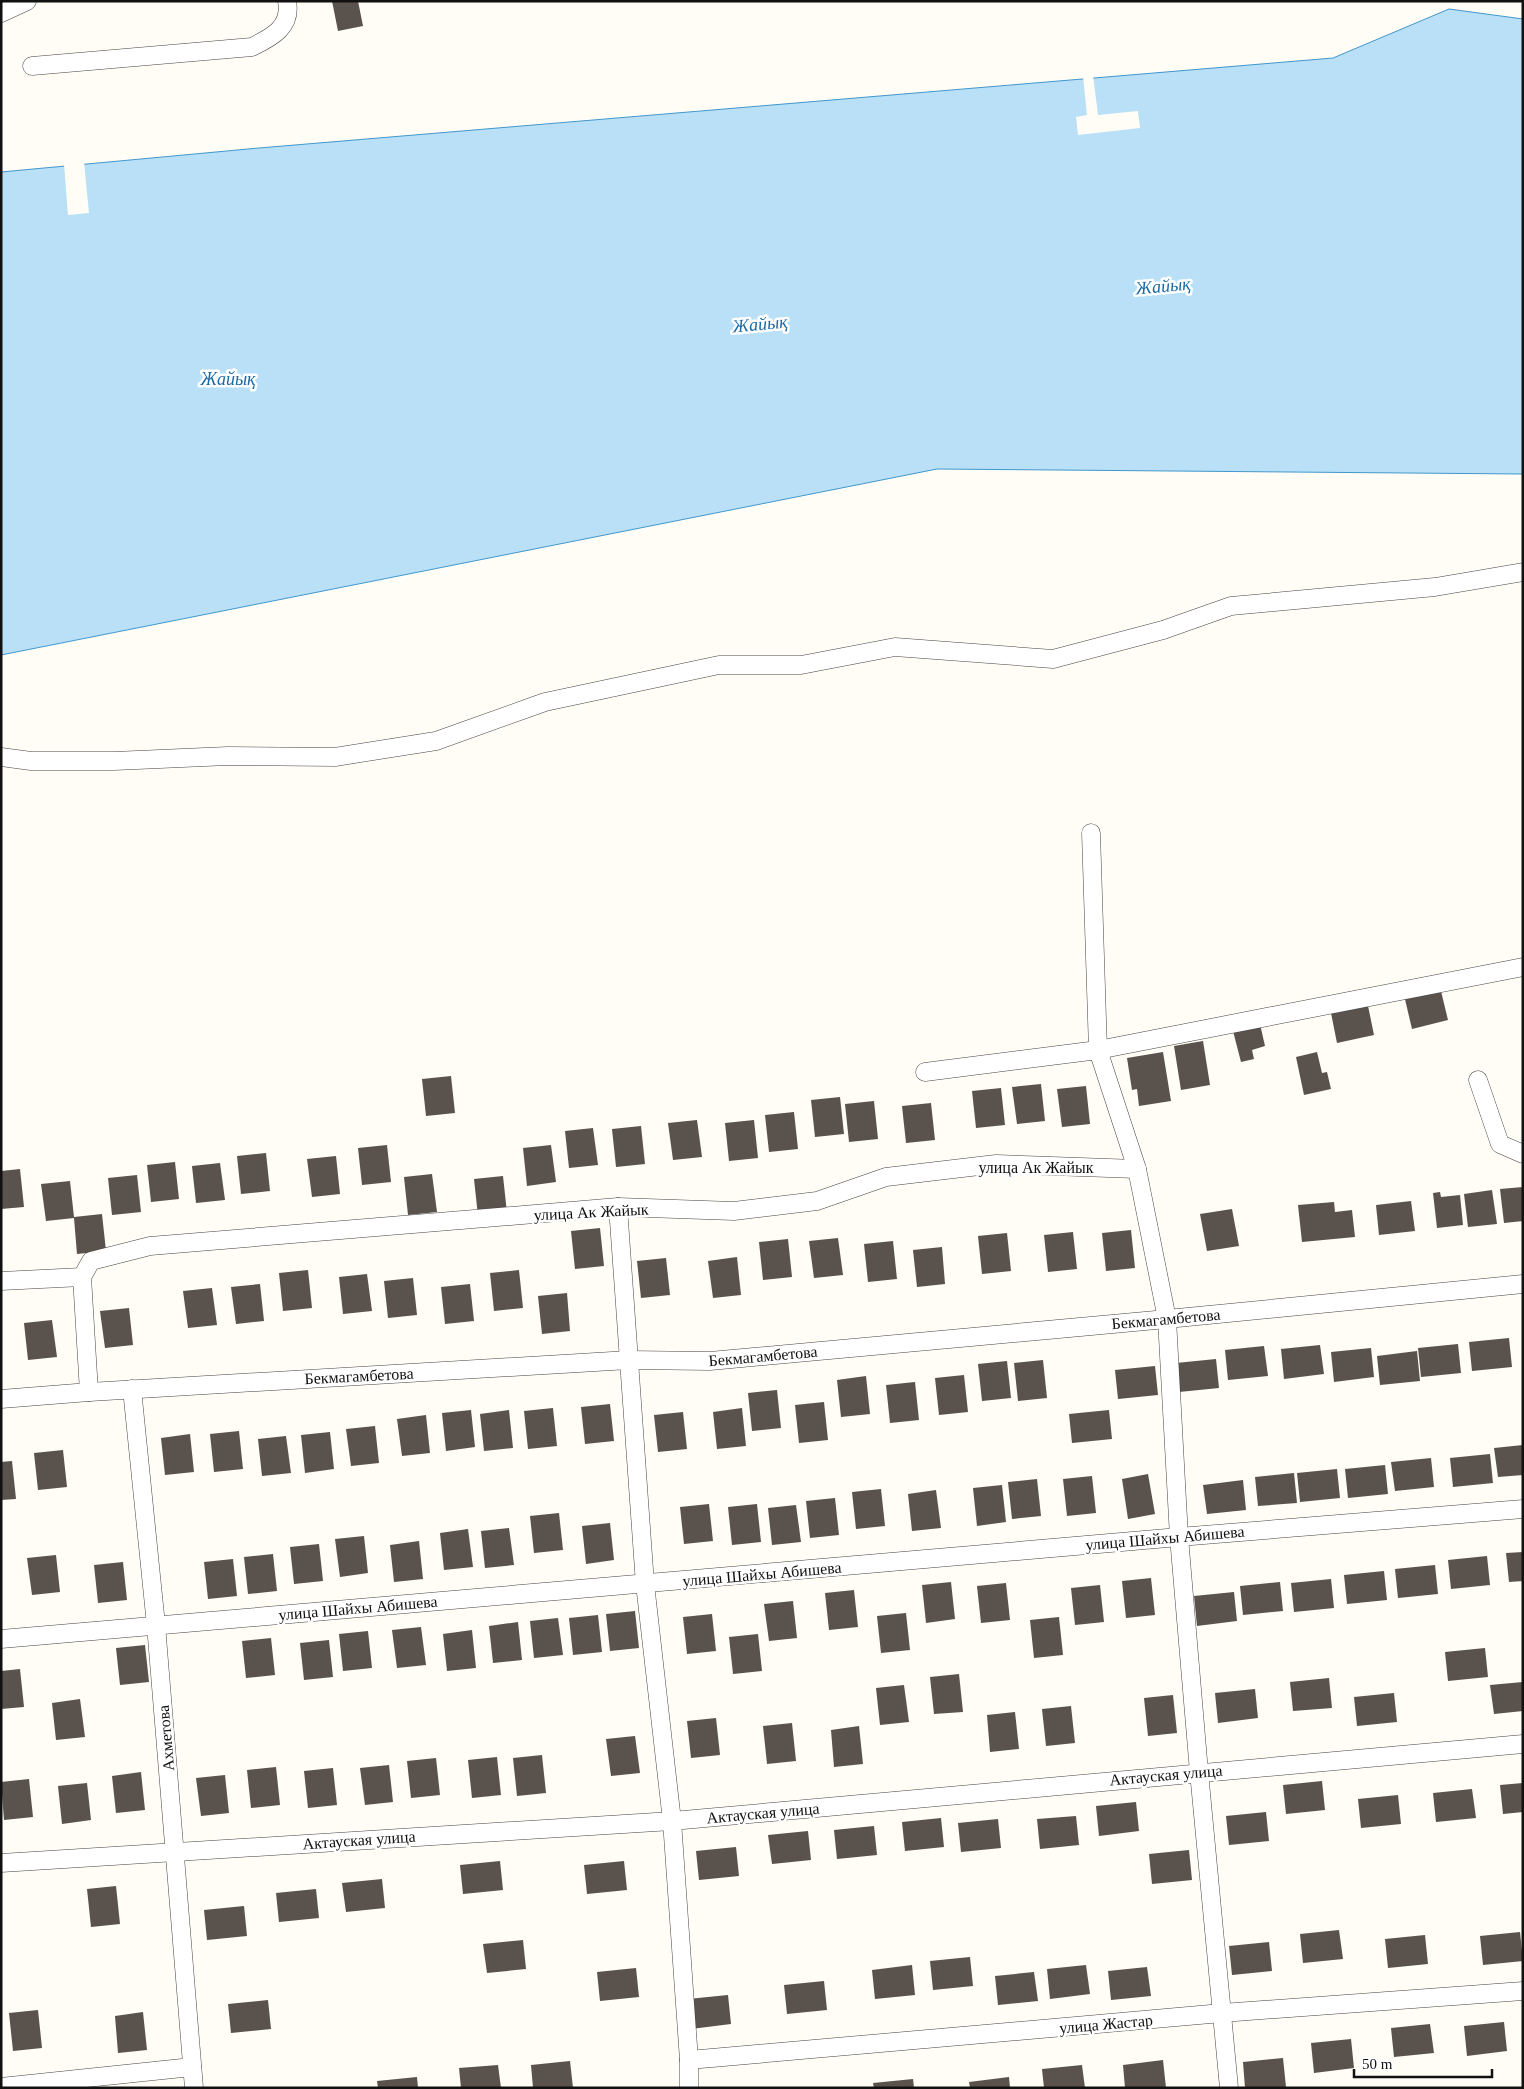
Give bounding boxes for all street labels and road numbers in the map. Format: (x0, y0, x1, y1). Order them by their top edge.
street label: улица Ак Жайык (979, 1159, 1094, 1177)
street label: улица Ак Жайык (533, 1200, 649, 1224)
street label: Бекмагамбетова (1111, 1306, 1221, 1332)
street label: Бекмагамбетова (708, 1343, 818, 1369)
street label: Бекмагамбетова (304, 1365, 414, 1387)
street label: улица Шайхы Абишева (1085, 1523, 1245, 1554)
street label: улица Шайхы Абишева (682, 1559, 842, 1590)
street label: улица Шайхы Абишева (278, 1593, 438, 1624)
street label: Ахметова (155, 1704, 177, 1772)
street label: Актауская улица (1109, 1762, 1223, 1789)
street label: Актауская улица (706, 1800, 820, 1827)
street label: Актауская улица (302, 1828, 416, 1853)
street label: улица Жастар (1058, 2011, 1154, 2038)

